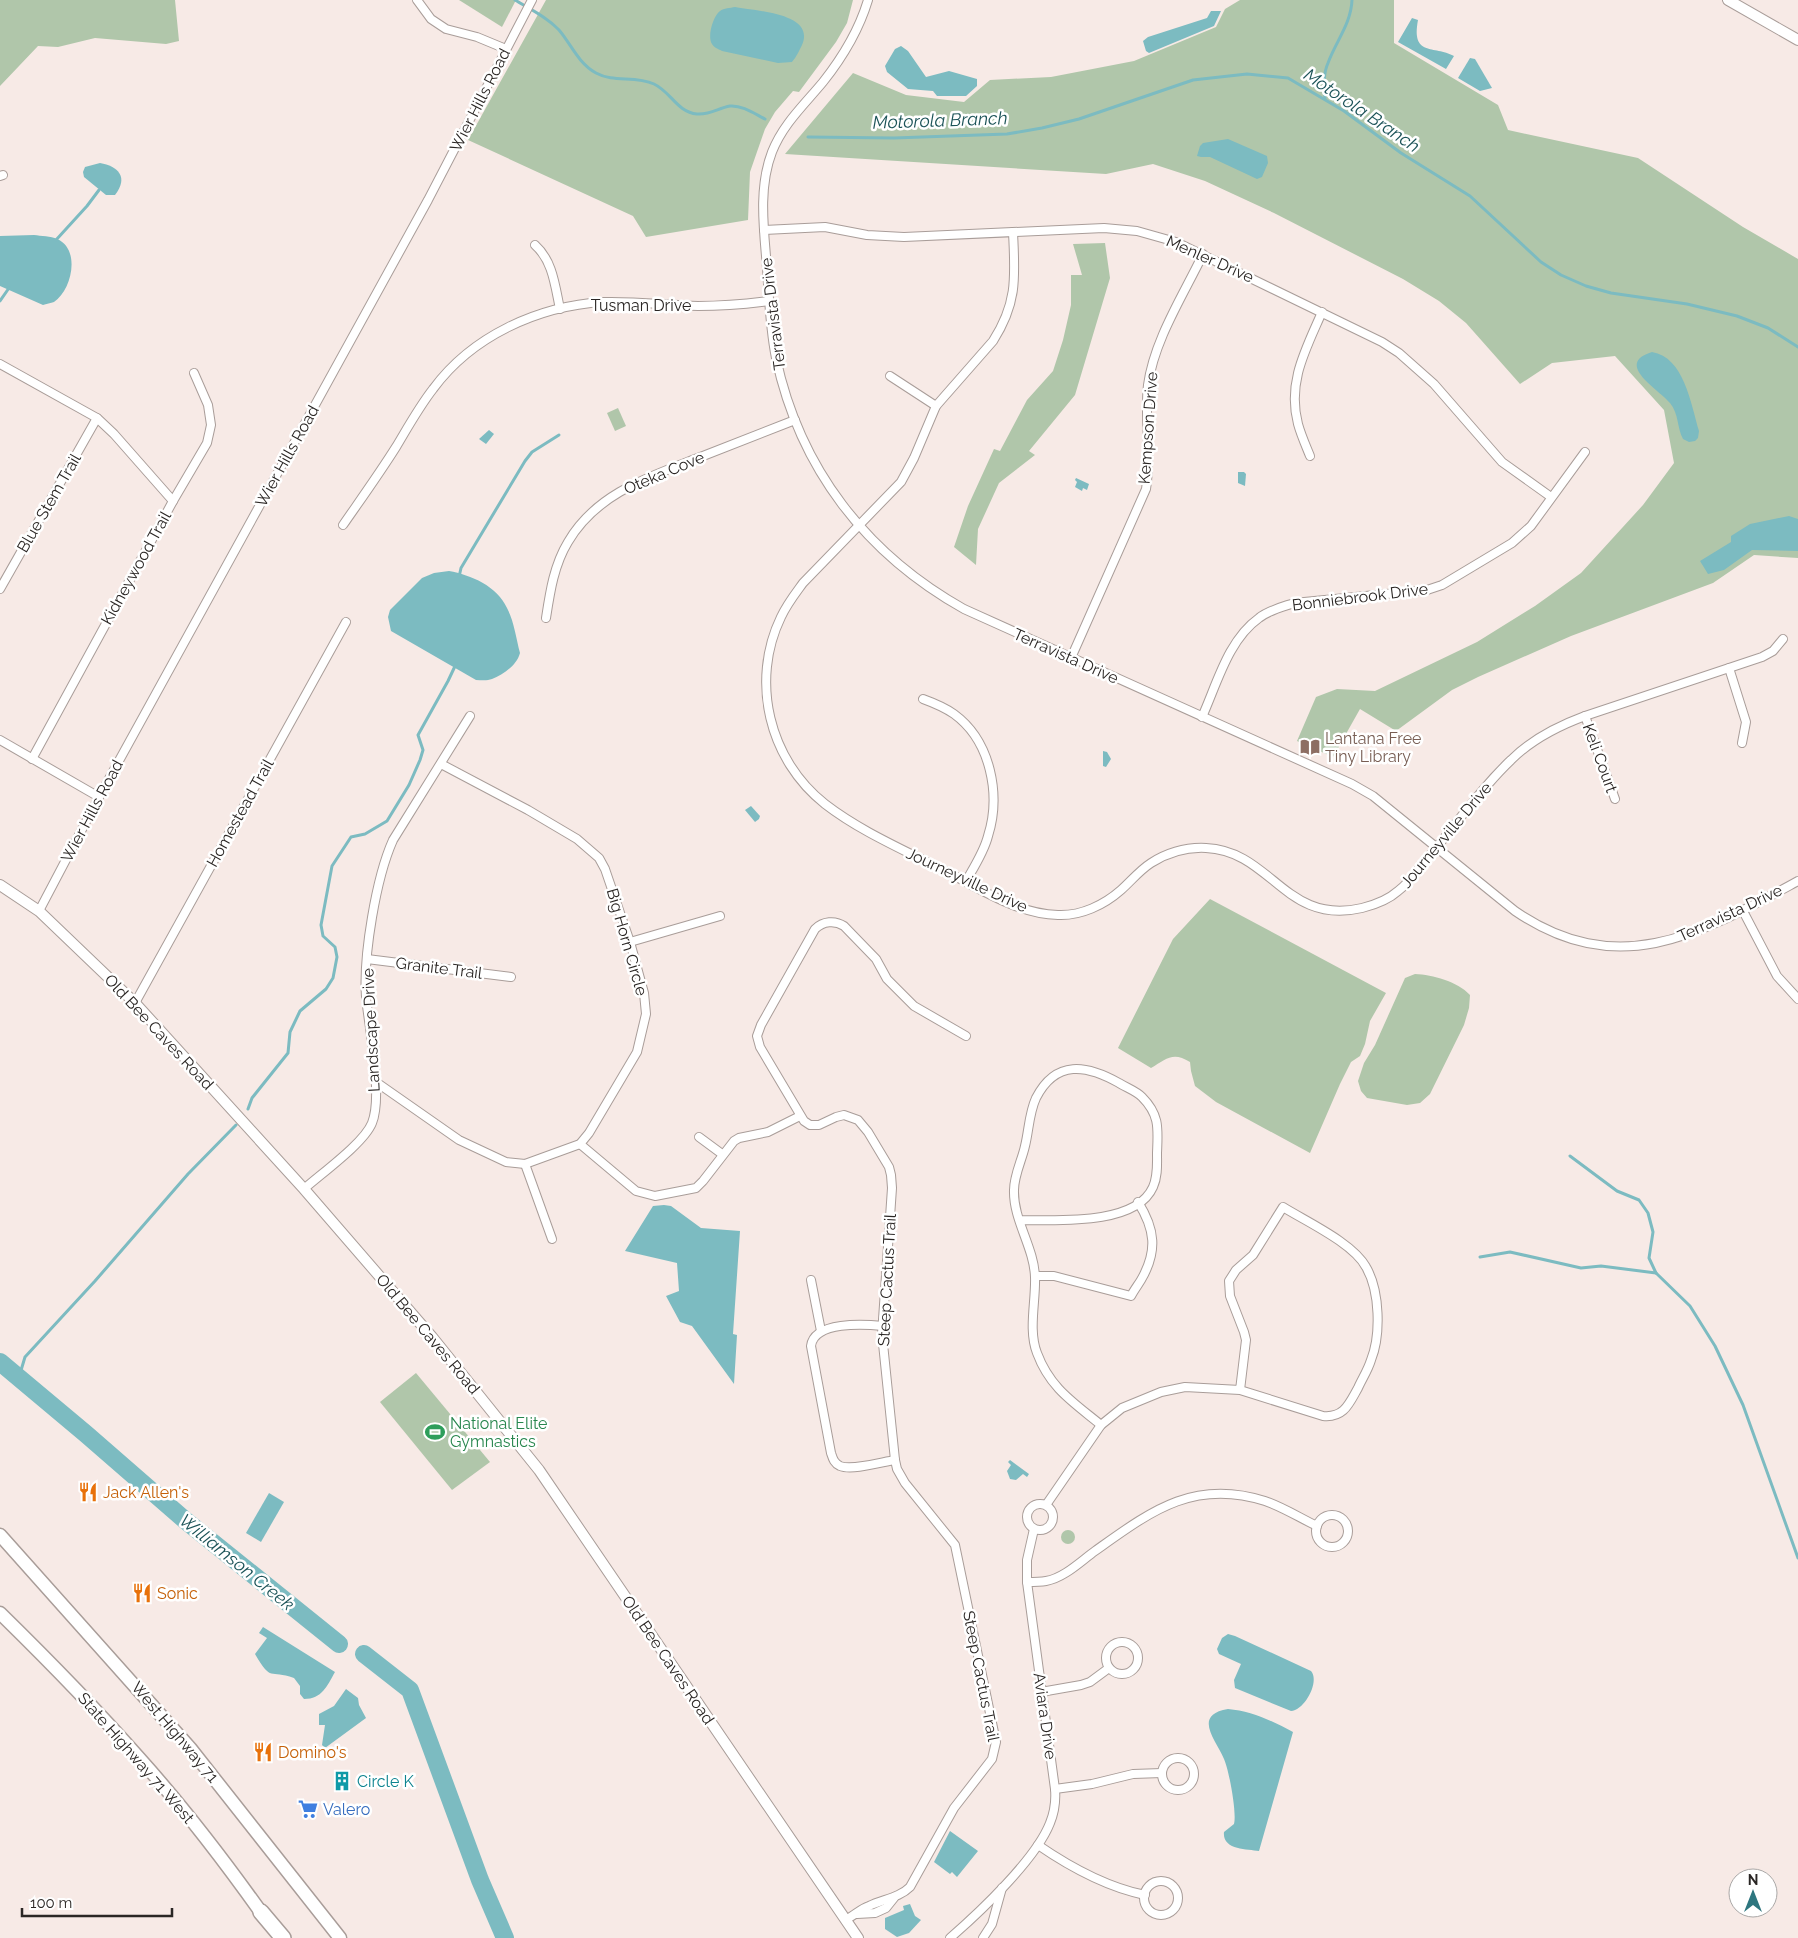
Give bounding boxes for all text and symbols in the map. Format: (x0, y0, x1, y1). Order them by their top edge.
street label: Wier Hills Road (446, 45, 514, 155)
water label: Motorola Branch (1300, 64, 1424, 156)
water label: Motorola Branch (872, 107, 1008, 133)
street label: Menler Drive (1163, 231, 1257, 287)
street label: Terravista Drive (757, 257, 789, 371)
street label: Tusman Drive (591, 296, 691, 315)
street label: Kempson Drive (1135, 371, 1161, 485)
street label: Wier Hills Road (251, 402, 323, 510)
street label: Oteka Cove (621, 448, 707, 498)
street label: Blue Stem Trail (13, 450, 85, 556)
street label: Kidneywood Trail (97, 507, 175, 628)
street label: Bonniebrook Drive (1291, 579, 1429, 615)
street label: Terravista Drive (1010, 624, 1122, 688)
street label: Keli Court (1579, 721, 1621, 796)
place label: Lantana Free Tiny Library (1325, 729, 1421, 766)
library icon: Lantana Free Tiny Library (1299, 736, 1321, 758)
street label: Homestead Trail (203, 755, 278, 870)
street label: Wier Hills Road (57, 757, 127, 865)
street label: Journeyville Drive (1396, 778, 1496, 892)
street label: Journeyville Drive (903, 844, 1031, 916)
street label: Terravista Drive (1675, 880, 1785, 946)
street label: Big Horn Circle (603, 886, 651, 998)
street label: Granite Trail (395, 953, 484, 983)
street label: Landscape Drive (358, 968, 384, 1092)
street label: Old Bee Caves Road (100, 970, 218, 1094)
street label: Steep Cactus Trail (874, 1213, 900, 1347)
street label: Old Bee Caves Road (372, 1270, 484, 1398)
place label: National Elite Gymnastics (450, 1414, 548, 1451)
sports icon: National Elite Gymnastics (424, 1421, 446, 1443)
restaurant icon: Jack Allen's (77, 1481, 99, 1503)
place label: Jack Allen's (103, 1483, 189, 1502)
water label: Williamson Creek (175, 1509, 299, 1615)
restaurant icon: Sonic (131, 1582, 153, 1604)
place label: Sonic (157, 1584, 198, 1603)
street label: Old Bee Caves Road (618, 1592, 718, 1728)
street label: Steep Cactus Trail (959, 1609, 1003, 1744)
street label: Aviara Drive (1029, 1671, 1061, 1761)
street label: West Highway 71 (127, 1678, 223, 1786)
street label: State Highway 71 West (74, 1689, 198, 1828)
restaurant icon: Domino's (252, 1741, 274, 1763)
place label: Domino's (278, 1743, 347, 1762)
building icon: Circle K (331, 1770, 353, 1792)
place label: Circle K (357, 1772, 414, 1791)
supermarket icon: Valero (297, 1798, 319, 1820)
place label: Valero (323, 1800, 370, 1819)
north arrow (1728, 1868, 1778, 1918)
text: N (1748, 1872, 1758, 1888)
scale bar (22, 1886, 172, 1918)
text: 100 m (30, 1894, 72, 1912)

